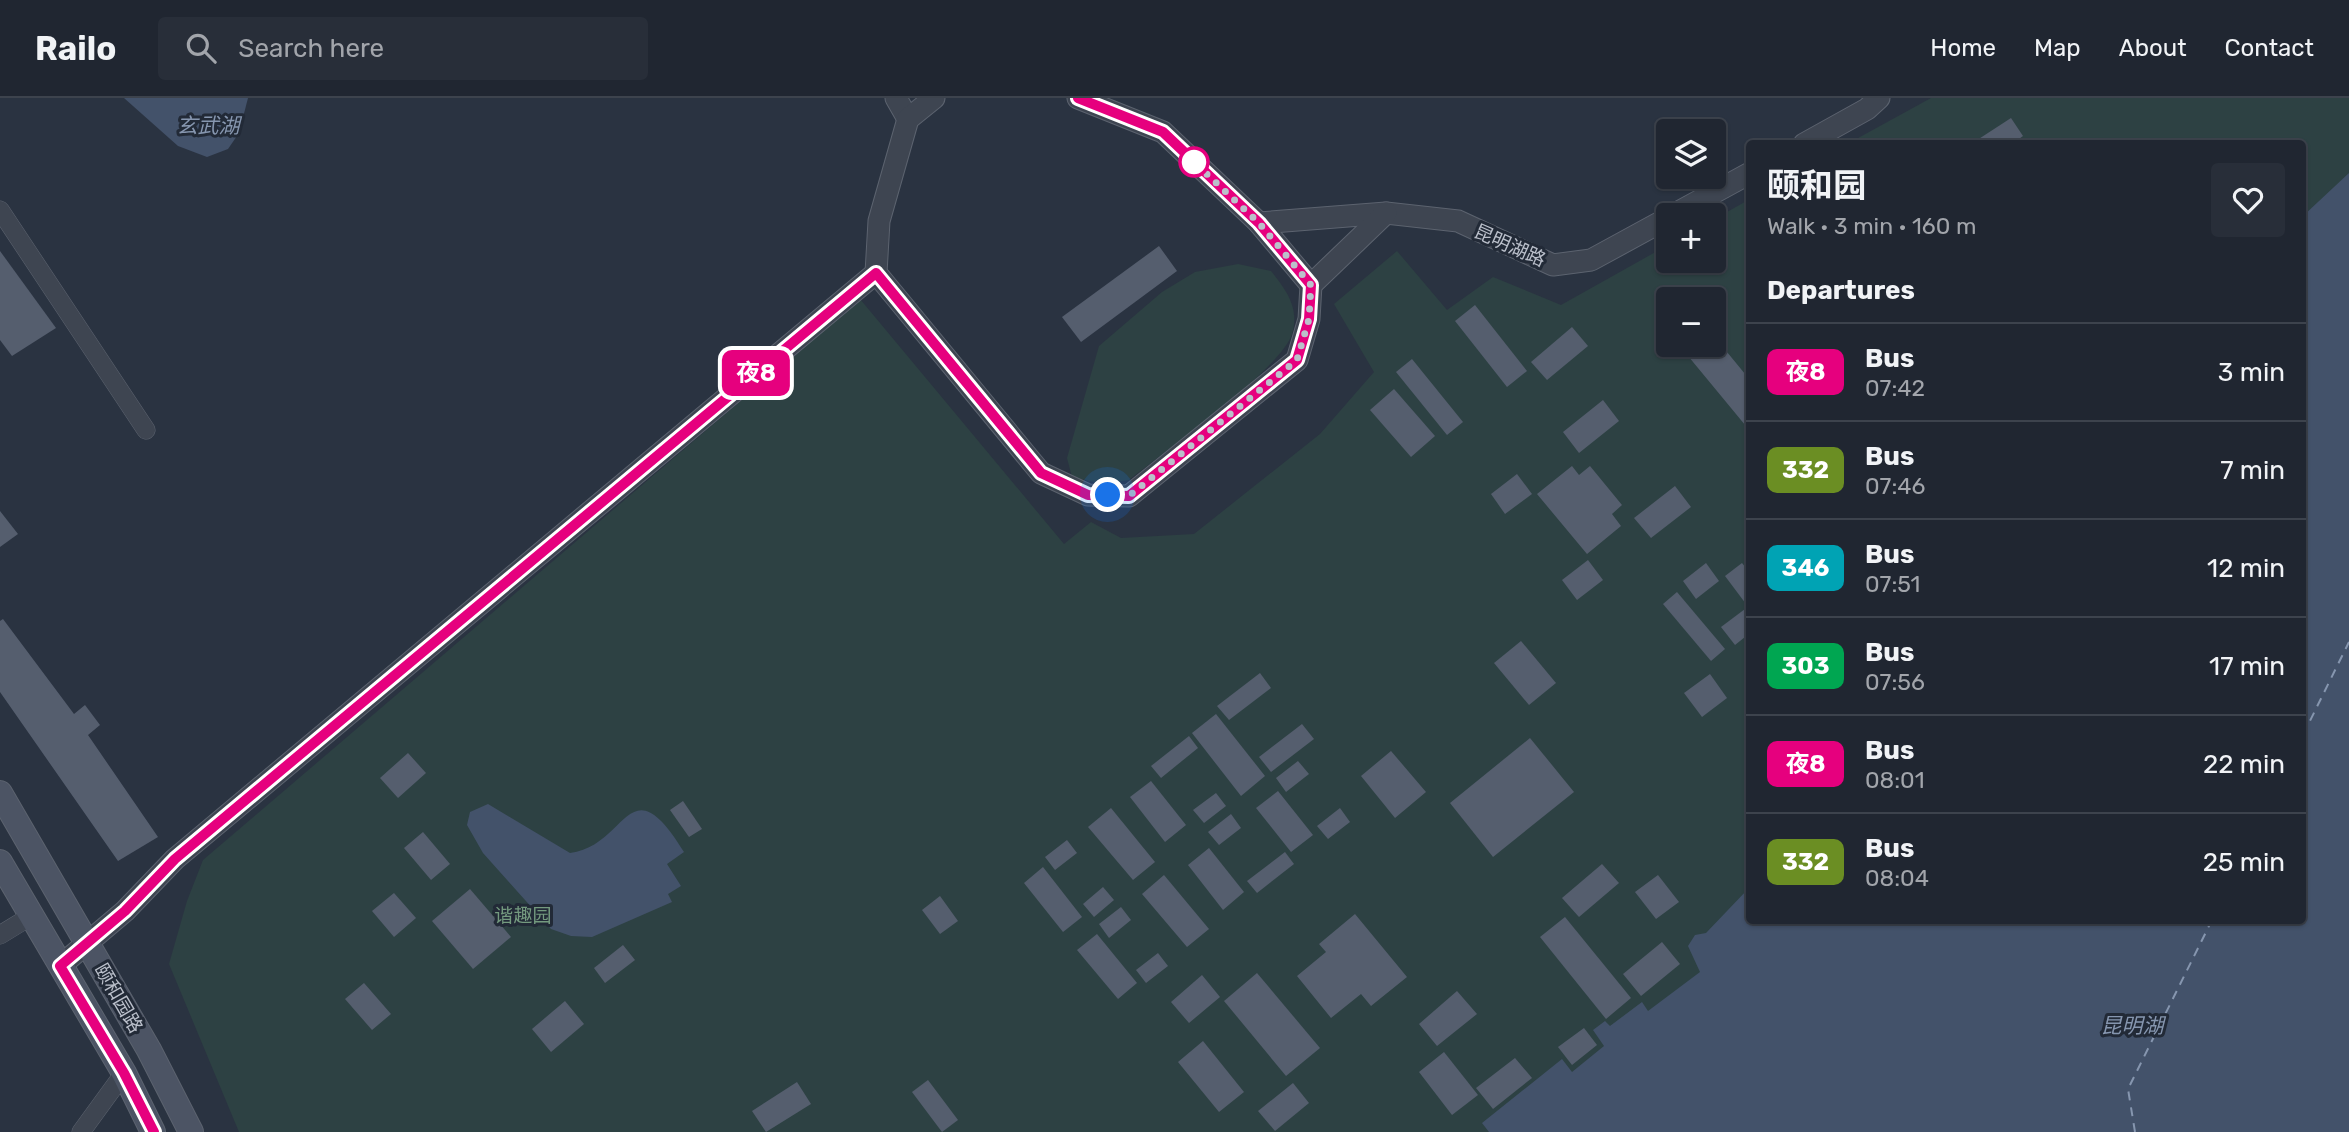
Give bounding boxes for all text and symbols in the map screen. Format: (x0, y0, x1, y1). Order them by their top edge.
search box (158, 17, 648, 80)
text: Railo (35, 29, 116, 68)
icon: search (182, 29, 220, 67)
text: Search here (238, 33, 384, 64)
text: Home (1930, 34, 1996, 62)
text: Map (2034, 34, 2081, 62)
text: About (2119, 34, 2187, 62)
text: Contact (2225, 34, 2314, 62)
water label: 玄武湖 (177, 113, 242, 138)
map controls (1656, 119, 1726, 357)
button: layers (1656, 119, 1726, 189)
unlabelled marker (1179, 147, 1209, 177)
button: heart (2211, 163, 2285, 237)
text: 颐和园 (1767, 166, 1866, 205)
button: + (1656, 203, 1726, 273)
text: Walk · 3 min · 160 m (1767, 212, 1976, 240)
street label: 昆明湖路 (1470, 219, 1549, 271)
text: Departures (1767, 275, 1915, 306)
button: − (1656, 287, 1726, 357)
text: Bus (1865, 343, 1914, 374)
line badge: 夜8 (724, 350, 788, 396)
text: 3 min (2218, 357, 2285, 388)
text: 夜8 (1785, 358, 1826, 386)
text: 夜8 (736, 359, 776, 387)
text: 07:42 (1865, 374, 1925, 402)
text: Bus (1865, 441, 1914, 472)
text: 7 min (2220, 455, 2285, 486)
text: 332 (1782, 456, 1829, 484)
text: 07:46 (1865, 472, 1925, 500)
your location (1090, 477, 1125, 512)
text: Bus (1865, 539, 1914, 570)
text: 12 min (2207, 553, 2285, 584)
text: 346 (1782, 554, 1829, 582)
text: 07:51 (1865, 570, 1920, 598)
text: Bus (1865, 637, 1914, 668)
text: 17 min (2209, 651, 2285, 682)
text: 303 (1782, 652, 1829, 680)
text: 07:56 (1865, 668, 1925, 696)
text: Bus (1865, 735, 1914, 766)
text: 22 min (2203, 749, 2285, 780)
text: 夜8 (1785, 750, 1826, 778)
text: 08:01 (1865, 766, 1925, 794)
text: Bus (1865, 833, 1914, 864)
text: 25 min (2203, 847, 2285, 878)
text: 332 (1782, 848, 1829, 876)
text: 08:04 (1865, 864, 1929, 892)
park label: 谐趣园 (494, 904, 552, 927)
street label: 颐和园路 (90, 960, 148, 1037)
water label: 昆明湖 (2101, 1013, 2166, 1038)

